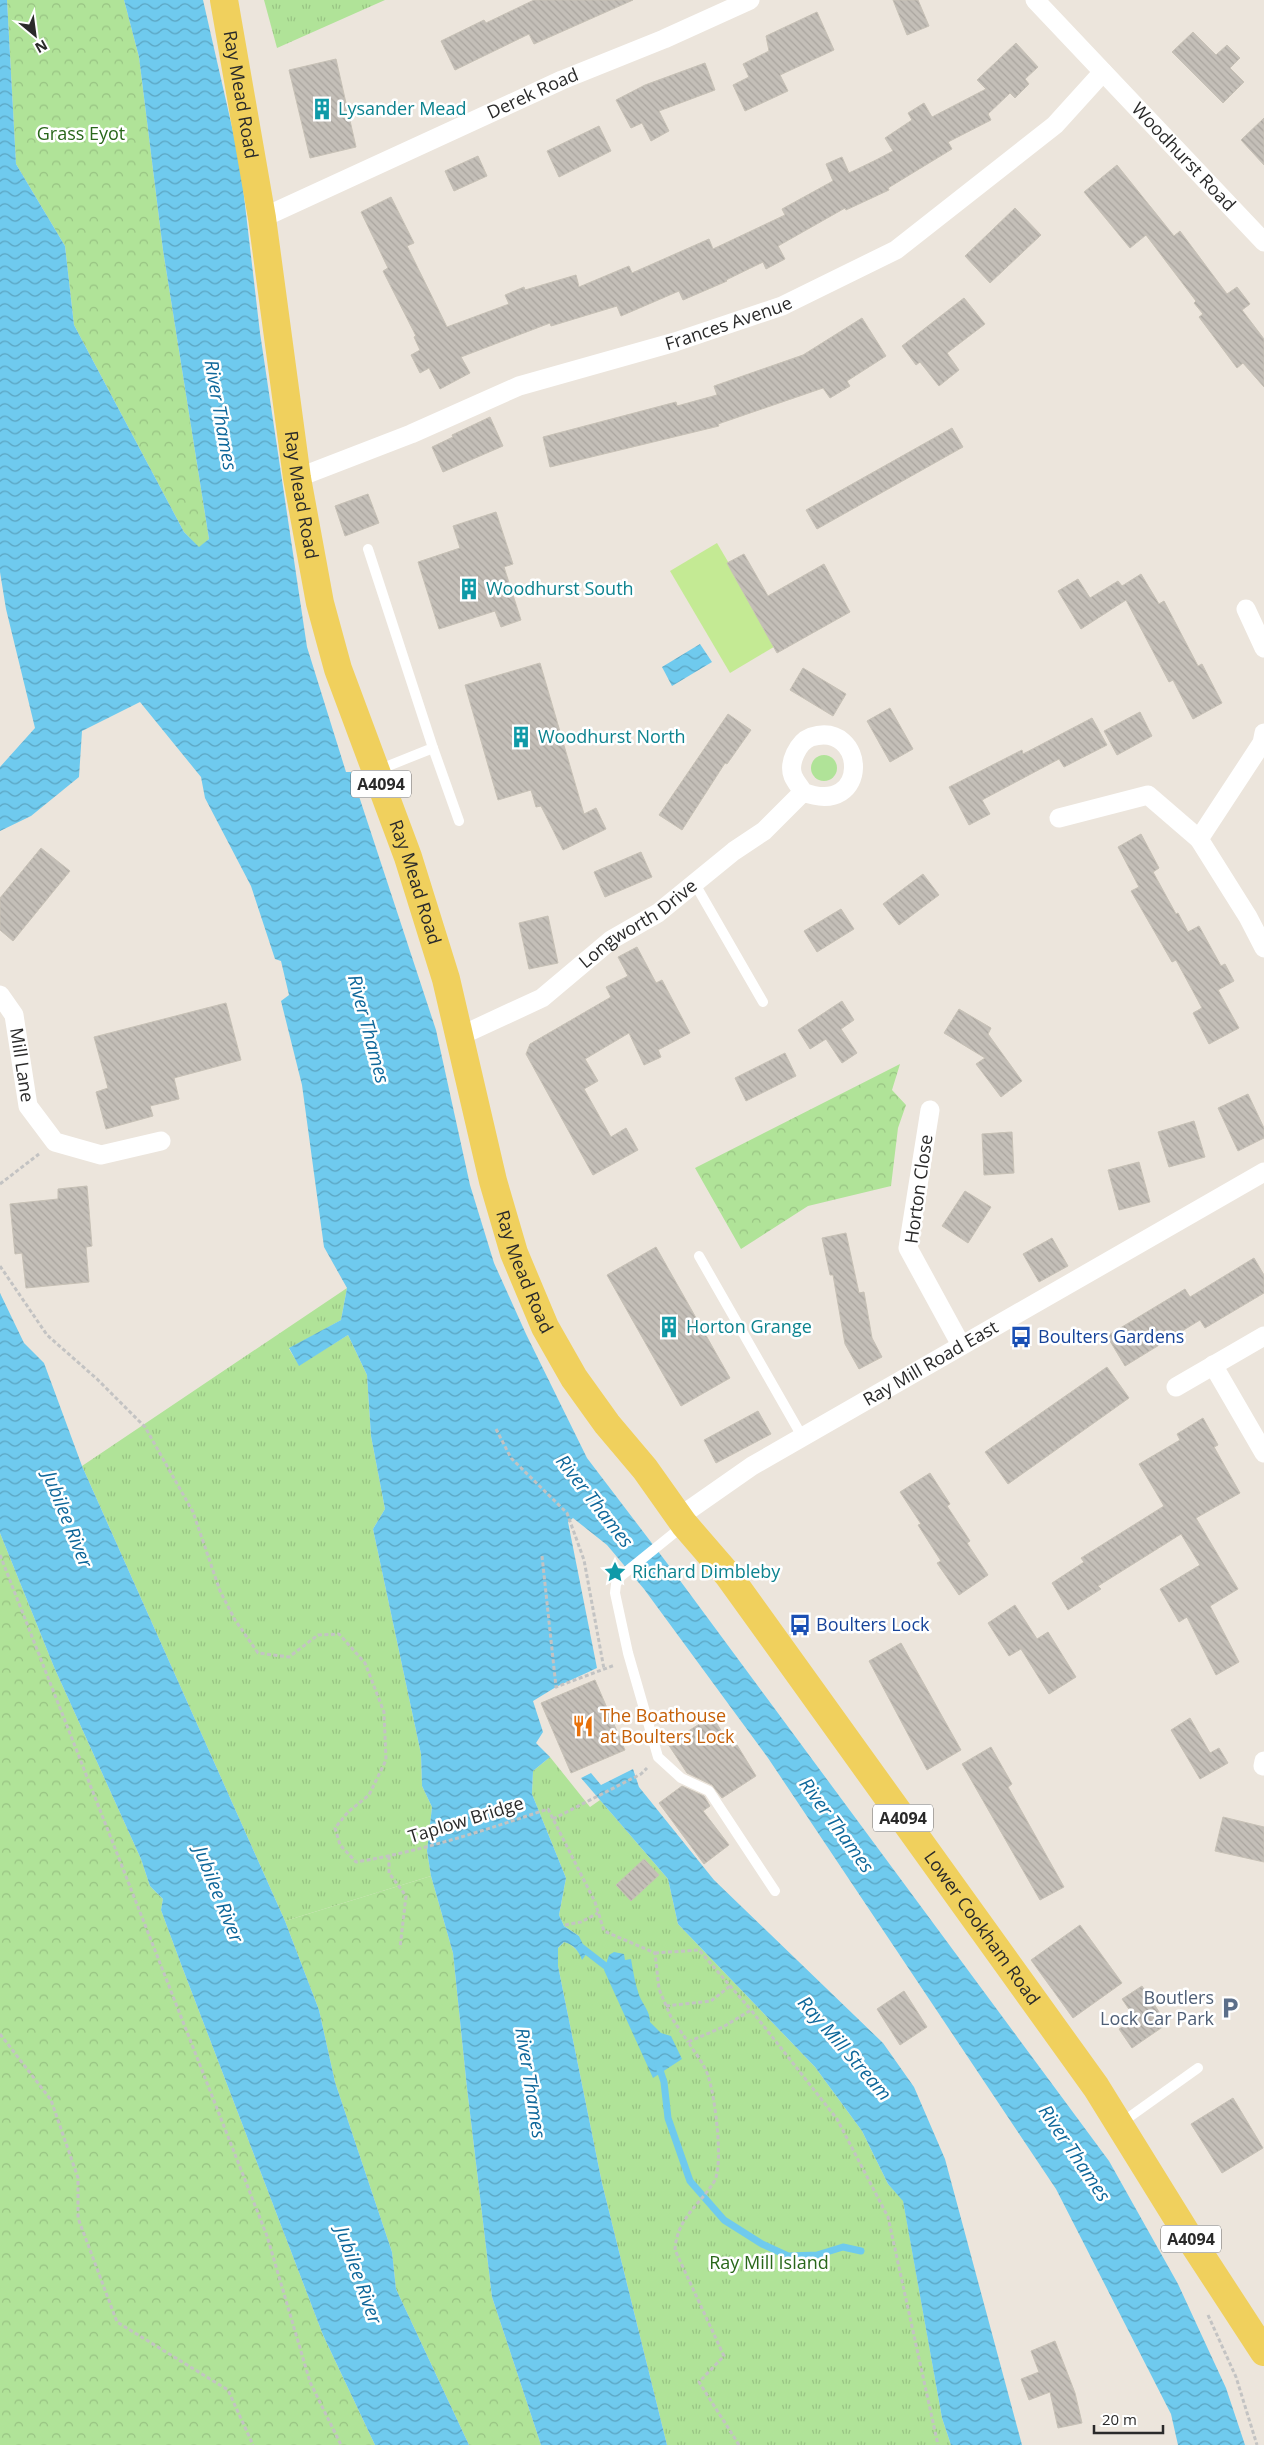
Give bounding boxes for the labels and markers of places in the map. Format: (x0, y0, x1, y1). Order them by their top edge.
building icon: Lysander Mead (309, 96, 335, 122)
place label: Lysander Mead (338, 96, 467, 120)
building icon: Woodhurst South (456, 576, 482, 602)
place label: Woodhurst South (486, 576, 634, 600)
building icon: Woodhurst North (508, 724, 534, 750)
place label: Woodhurst North (538, 724, 686, 748)
building icon: Horton Grange (656, 1314, 682, 1340)
place label: Horton Grange (686, 1314, 812, 1338)
bus stop icon: Boulters Gardens (1008, 1324, 1034, 1350)
place label: Boulters Gardens (1038, 1324, 1184, 1348)
place icon: Richard Dimbleby (602, 1559, 628, 1585)
place label: Richard Dimbleby (632, 1559, 781, 1583)
bus stop icon: Boulters Lock (787, 1612, 813, 1638)
place label: Boulters Lock (816, 1612, 930, 1636)
place label: The Boathouse at Boulters Lock (600, 1703, 735, 1748)
restaurant icon: The Boathouse at Boulters Lock (570, 1713, 596, 1739)
place label: Boutlers Lock Car Park (1100, 1985, 1215, 2030)
parking icon: Boutlers Lock Car Park (1217, 1995, 1243, 2021)

